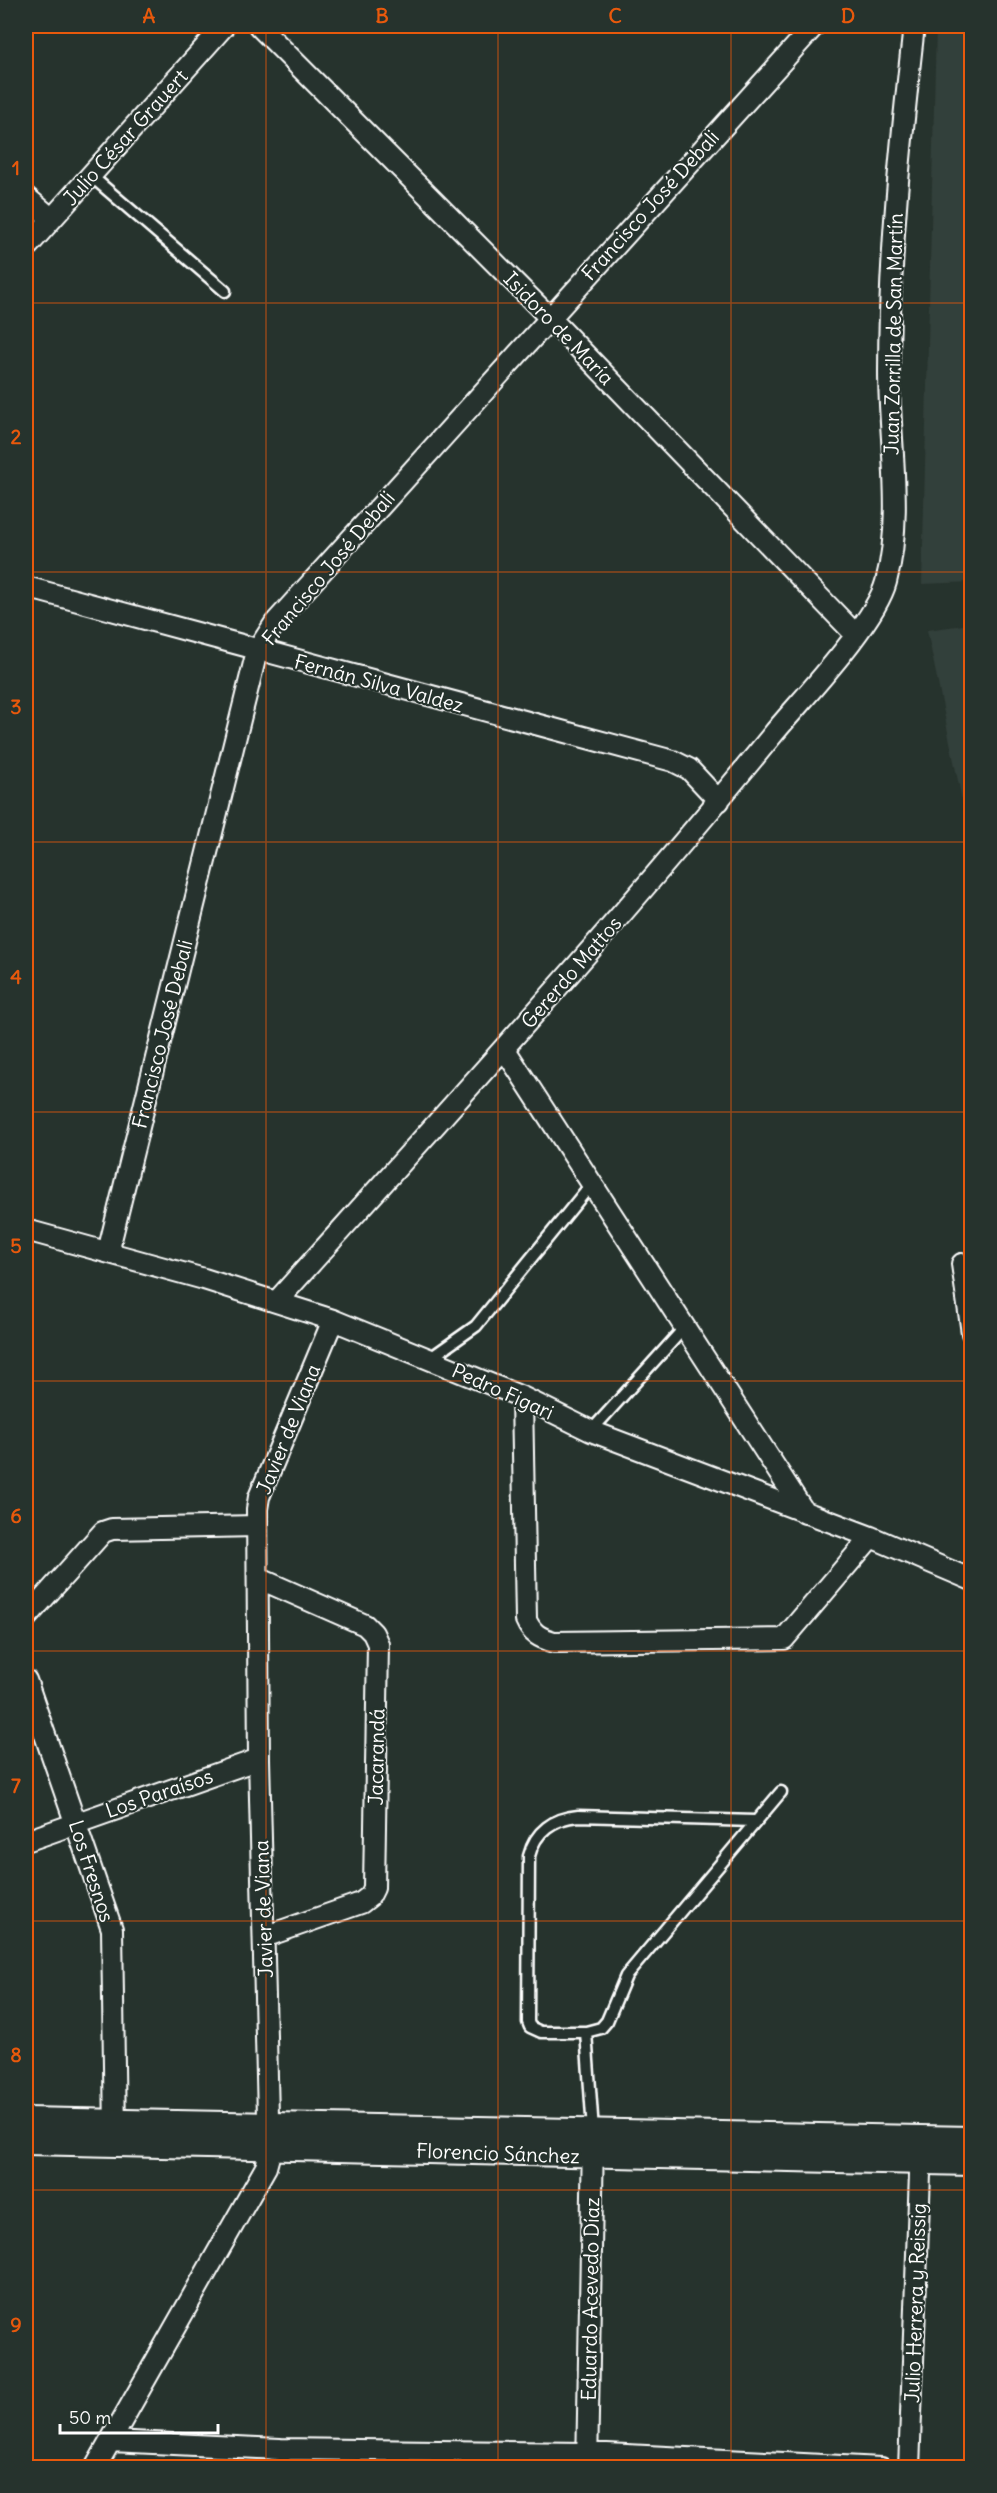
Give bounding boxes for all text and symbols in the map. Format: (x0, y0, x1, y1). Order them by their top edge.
text: A (143, 3, 156, 28)
text: B (375, 3, 389, 28)
text: C (608, 3, 622, 28)
text: D (841, 3, 855, 28)
street label: Julio César Grauert (57, 64, 193, 210)
street label: Francisco José Debali (576, 125, 724, 285)
text: 1 (12, 155, 20, 180)
street label: Juan Zorrilla de San Martín (878, 213, 908, 455)
street label: Isidoro de María (499, 266, 619, 390)
text: 2 (11, 424, 22, 449)
street label: Francisco José Debali (256, 486, 400, 650)
street label: Fernán Silva Valdez (292, 648, 466, 718)
text: 3 (10, 694, 22, 719)
street label: Gererdo Mattos (515, 911, 627, 1033)
street label: Francisco José Debali (126, 937, 198, 1131)
text: 4 (10, 964, 22, 989)
text: 5 (10, 1233, 22, 1258)
street label: Pedro Figari (448, 1357, 558, 1425)
street label: Javier de Viana (251, 1360, 325, 1498)
text: 6 (10, 1503, 22, 1528)
street label: Jacarandá (363, 1708, 389, 1806)
street label: Los Paraísos (102, 1763, 216, 1823)
text: 7 (11, 1773, 21, 1798)
street label: Los Fresnos (64, 1817, 120, 1925)
street label: Javier de Viana (248, 1840, 278, 1978)
text: 8 (10, 2042, 22, 2067)
street label: Florencio Sánchez (416, 2138, 580, 2168)
street label: Eduardo Acevedo Díaz (576, 2197, 604, 2401)
street label: Julio Herrera y Reissig (899, 2203, 931, 2403)
text: 9 (10, 2312, 22, 2337)
scale bar (60, 2397, 218, 2435)
text: 50 m (69, 2406, 111, 2429)

